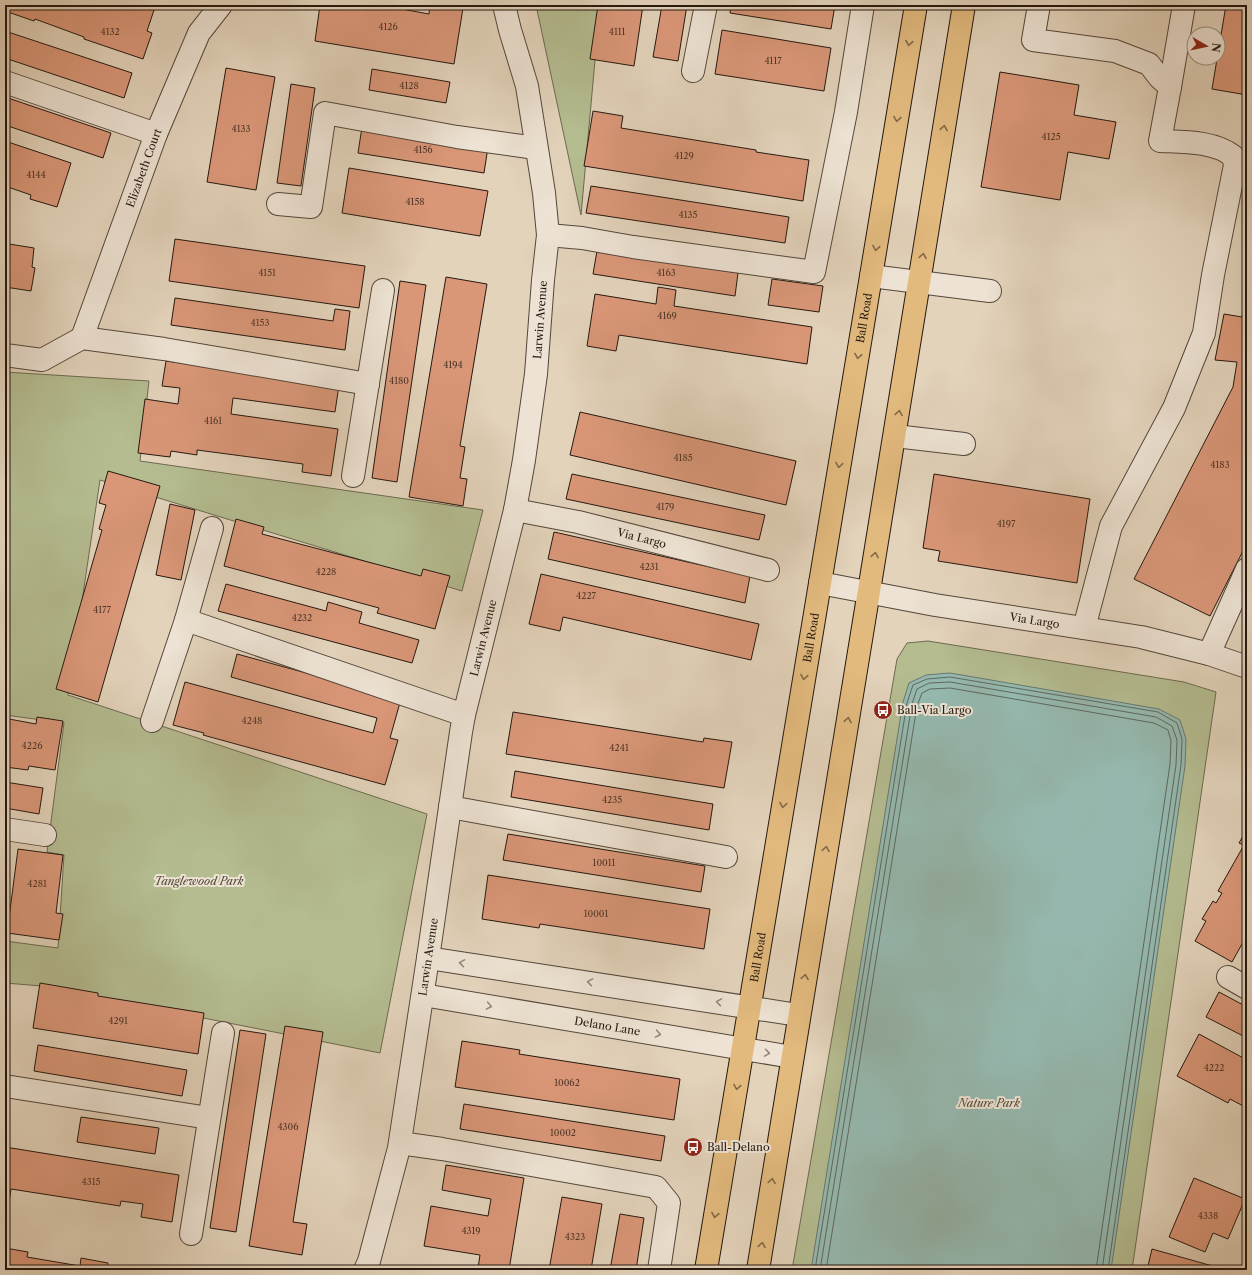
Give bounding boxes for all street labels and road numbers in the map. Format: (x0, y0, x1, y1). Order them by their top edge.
street label: Elizabeth Court (123, 126, 165, 209)
street label: Larwin Avenue (530, 280, 550, 359)
street label: Ball Road (853, 292, 875, 344)
street label: Via Largo (615, 525, 668, 551)
street label: Larwin Avenue (467, 598, 499, 678)
street label: Via Largo (1008, 610, 1061, 631)
street label: Ball Road (800, 611, 822, 664)
street label: Larwin Avenue (415, 917, 441, 997)
street label: Ball Road (747, 931, 769, 983)
street label: Delano Lane (573, 1014, 642, 1038)

